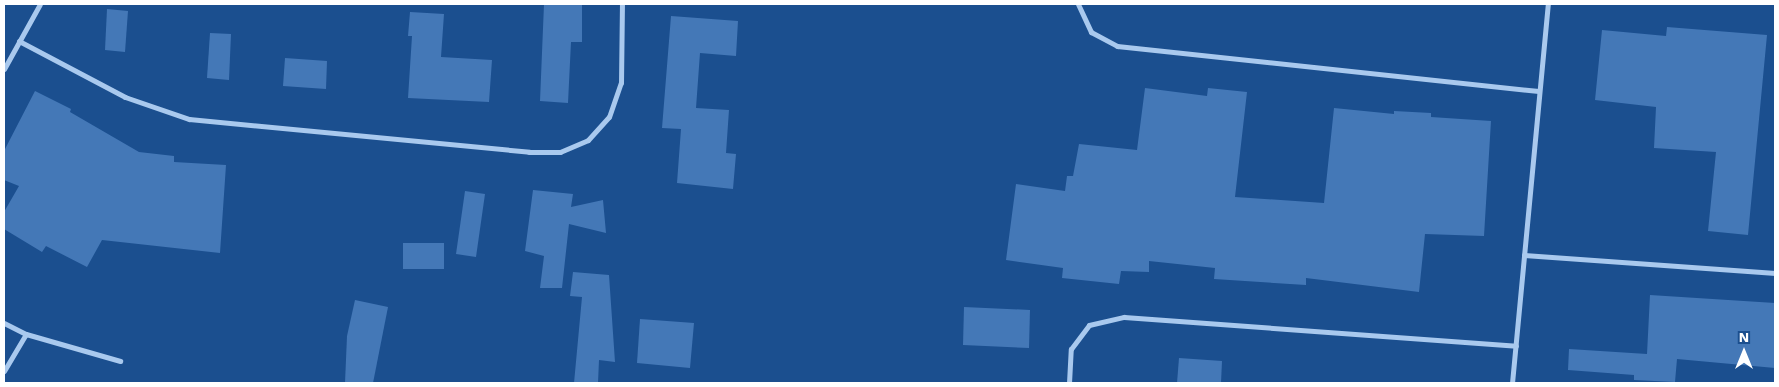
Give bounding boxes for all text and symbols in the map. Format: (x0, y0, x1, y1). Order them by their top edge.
north arrow (1719, 327, 1769, 377)
text: N (1739, 329, 1749, 345)

